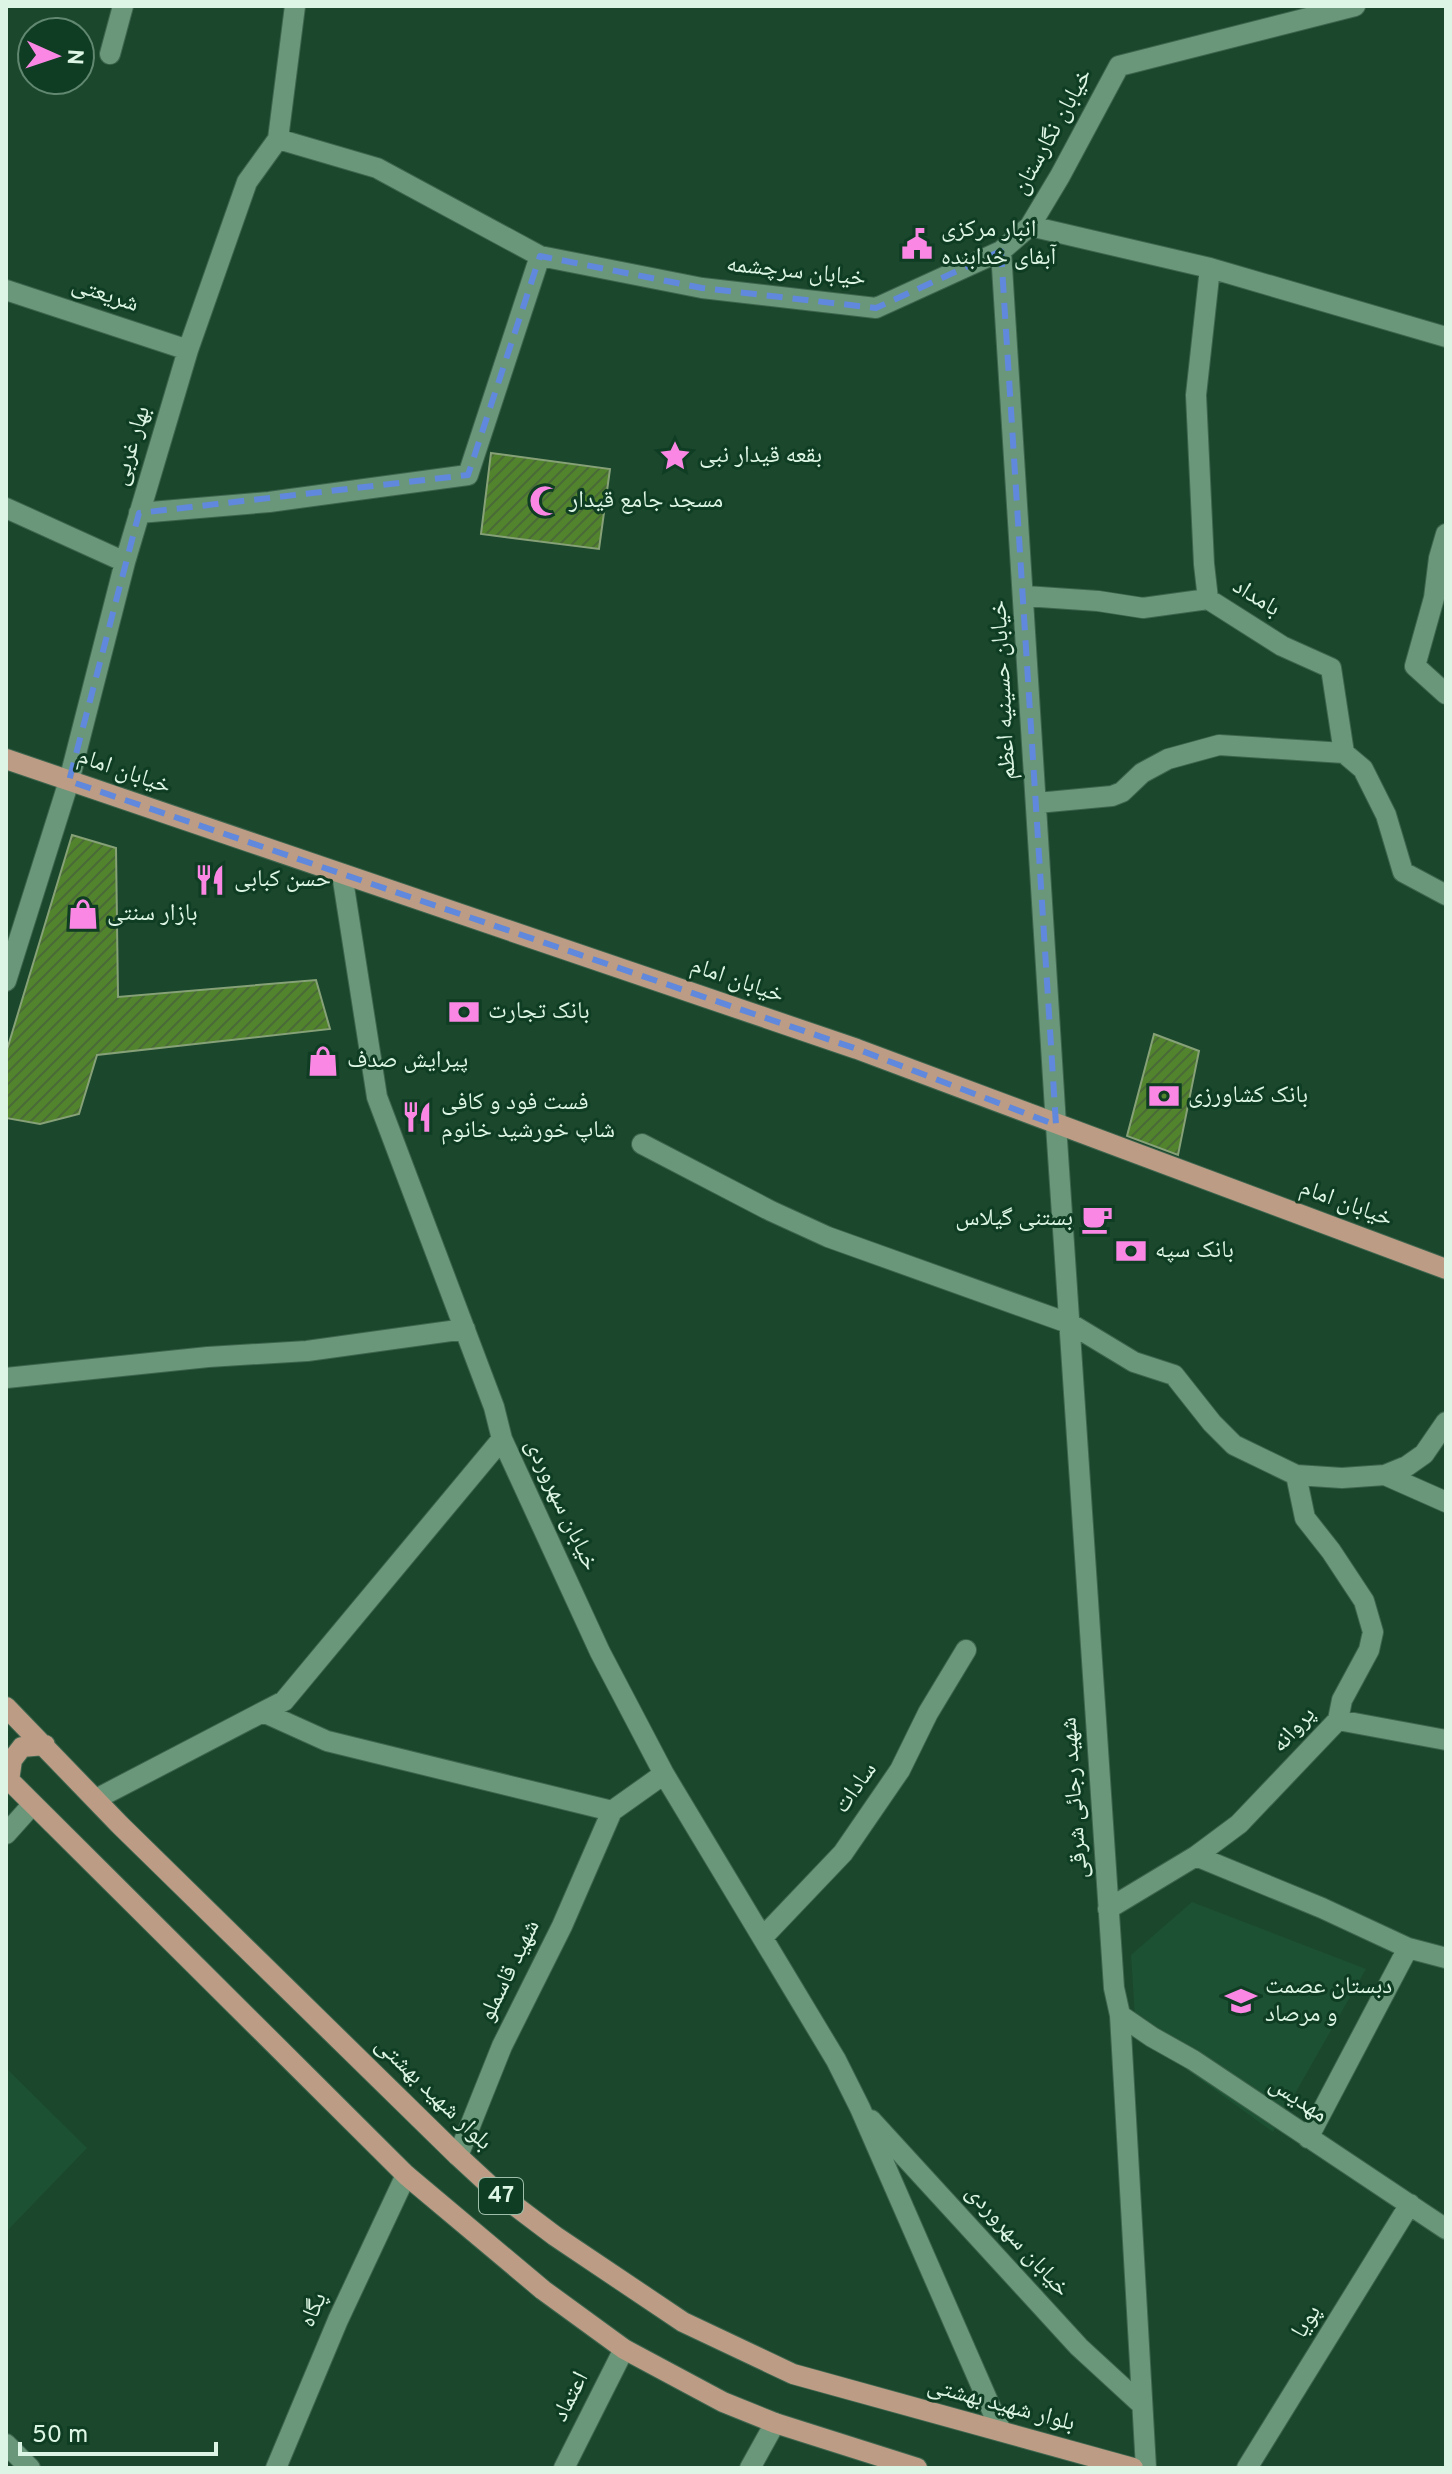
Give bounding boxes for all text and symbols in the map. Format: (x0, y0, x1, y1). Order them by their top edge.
north arrow (16, 16, 96, 96)
text: N (60, 48, 87, 66)
street label: خیابان نگارستان (1006, 64, 1100, 200)
place label: انبار مرکزی آبفای خدابنده (941, 215, 1057, 273)
public building icon: انبار مرکزی آبفای خدابنده (900, 227, 934, 261)
street label: خیابان سرچشمه (725, 250, 867, 294)
street label: شریعتی (68, 270, 142, 320)
street label: بهار غربی (106, 403, 158, 489)
place icon: بقعه قیدار نبی (658, 439, 692, 473)
place label: بقعه قیدار نبی (699, 441, 822, 471)
mosque icon: مسجد جامع قیدار (528, 484, 562, 518)
place label: مسجد جامع قیدار (568, 486, 723, 516)
street label: بامداد (1227, 572, 1285, 624)
street label: خیابان حسینیه اعظم (984, 599, 1024, 781)
street label: خیابان امام (73, 742, 175, 802)
restaurant icon: حسن کبابی (193, 863, 227, 897)
place label: حسن کبابی (234, 865, 331, 895)
shop icon: بازار سنتی (66, 897, 100, 931)
place label: بازار سنتی (107, 899, 197, 929)
street label: خیابان امام (686, 951, 788, 1011)
bank icon: بانک تجارت (447, 995, 481, 1029)
place label: بانک تجارت (488, 997, 590, 1027)
shop icon: پیرایش صدف (306, 1044, 340, 1078)
place label: پیرایش صدف (347, 1046, 468, 1076)
bank icon: بانک کشاورزی (1147, 1079, 1181, 1113)
place label: بانک کشاورزی (1188, 1081, 1308, 1111)
place label: فست فود و کافی شاپ خورشید خانوم (441, 1088, 615, 1146)
restaurant icon: فست فود و کافی شاپ خورشید خانوم (400, 1100, 434, 1134)
street label: خیابان امام (1295, 1173, 1397, 1235)
cafe icon: بستنی گیلاس (1080, 1202, 1114, 1236)
place label: بستنی گیلاس (955, 1204, 1073, 1234)
bank icon: بانک سپه (1114, 1234, 1148, 1268)
place label: بانک سپه (1155, 1236, 1234, 1266)
street label: خیابان سهروردی (517, 1434, 605, 1576)
street label: پروانه (1265, 1701, 1323, 1759)
street label: شهید رجائی شرقی (1054, 1716, 1096, 1880)
street label: سادات (828, 1756, 884, 1820)
street label: شهید قاسملو (473, 1915, 547, 2027)
place label: دبستان عصمت و مرصاد (1265, 1972, 1392, 2030)
school or university icon: دبستان عصمت و مرصاد (1224, 1984, 1258, 2018)
street label: بلوار شهید بهشتی (368, 2031, 498, 2157)
street label: مهدیس (1263, 2070, 1333, 2130)
road number: 47 (479, 2178, 523, 2214)
street label: خیابان سهروردی (958, 2178, 1076, 2304)
street label: پگاه (293, 2288, 335, 2332)
street label: پویا (1285, 2300, 1329, 2344)
street label: اعتماد (546, 2367, 596, 2427)
street label: بلوار شهید بهشتی (924, 2371, 1078, 2439)
scale bar (20, 2406, 216, 2456)
text: 50 m (32, 2421, 88, 2451)

